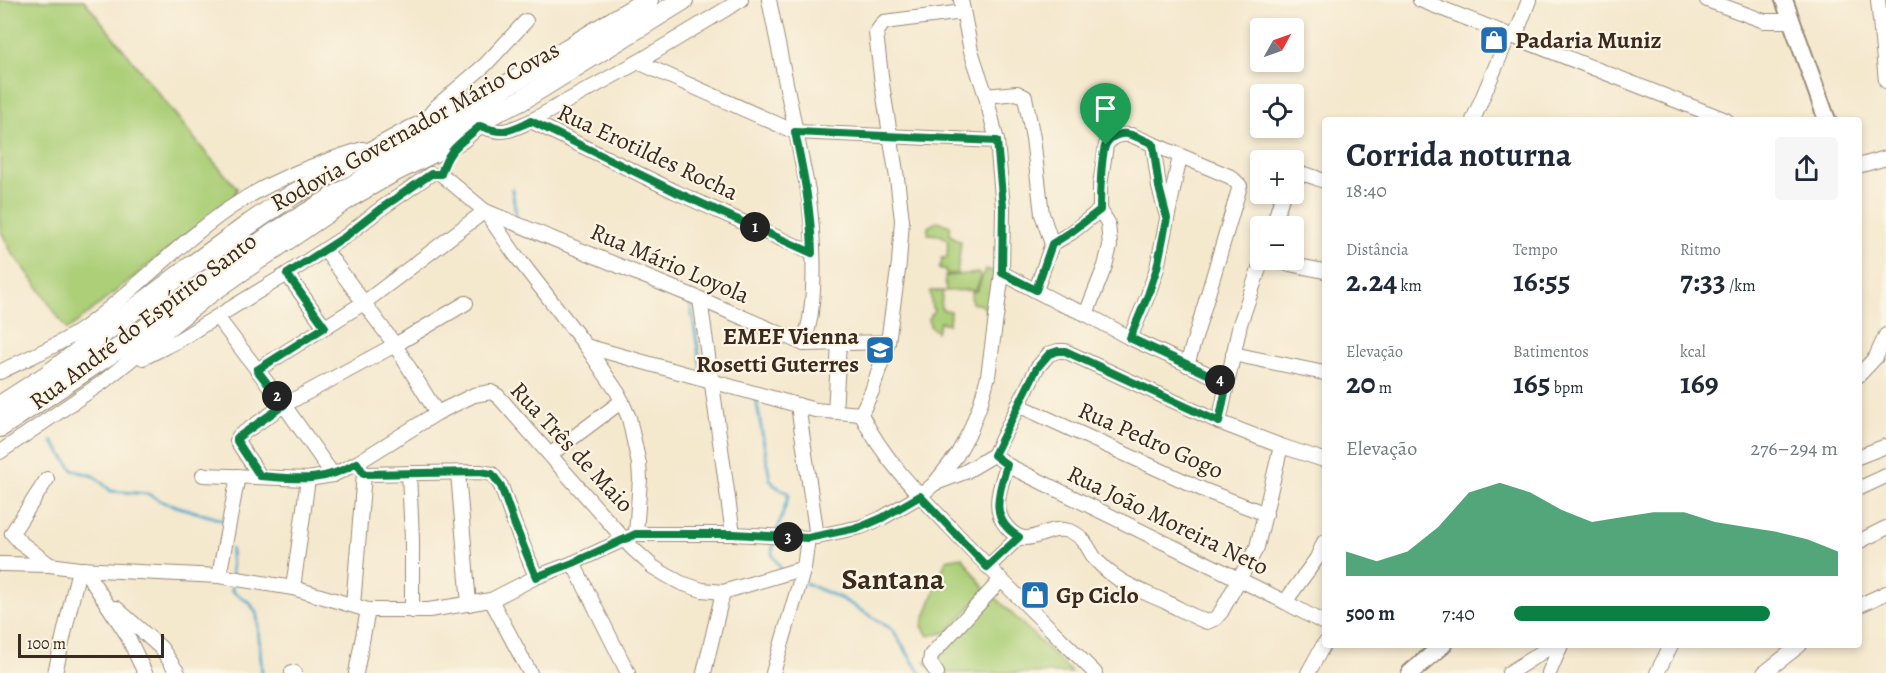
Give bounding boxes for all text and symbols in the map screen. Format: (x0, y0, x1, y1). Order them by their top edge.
north arrow (1250, 18, 1304, 72)
map controls (1250, 18, 1304, 270)
shop icon: Padaria Muniz (1478, 24, 1510, 56)
place label: Padaria Muniz (1515, 24, 1661, 56)
street label: Rodovia Governador Mário Covas (265, 33, 565, 219)
pin (1080, 83, 1131, 145)
button: locate (1250, 84, 1304, 138)
icon: arrive (1089, 92, 1122, 125)
street label: Rua Erotildes Rocha (552, 96, 744, 208)
text: Corrida noturna (1346, 132, 1572, 177)
button: share (1775, 137, 1838, 200)
button: + (1250, 150, 1304, 204)
text: 18:40 (1346, 177, 1387, 204)
pin: 1 (740, 212, 770, 242)
street label: Rua Mário Loyola (586, 215, 755, 311)
text: 1 (752, 216, 758, 238)
button: − (1250, 216, 1304, 270)
street label: Rua André do Espírito Santo (23, 225, 263, 417)
text: Distância (1346, 239, 1408, 261)
text: Tempo (1513, 239, 1558, 261)
text: Ritmo (1680, 239, 1721, 261)
text: 2.24 (1346, 261, 1397, 301)
text: 16:55 (1513, 261, 1571, 301)
text: 7:33 (1680, 261, 1726, 301)
text: km (1397, 275, 1422, 297)
text: /km (1726, 275, 1755, 297)
place label: EMEF Vienna Rosetti Guterres (696, 320, 859, 380)
school or university icon: EMEF Vienna Rosetti Guterres (864, 334, 896, 366)
text: Elevação (1346, 341, 1403, 363)
text: Batimentos (1513, 341, 1589, 363)
text: kcal (1680, 341, 1706, 363)
text: 20 (1346, 363, 1376, 403)
text: 165 (1513, 363, 1551, 403)
text: 169 (1680, 363, 1719, 403)
pin: 4 (1205, 365, 1235, 395)
text: 4 (1216, 369, 1224, 391)
street label: Rua Três de Maio (503, 375, 641, 519)
text: m (1376, 377, 1392, 399)
text: bpm (1551, 377, 1584, 399)
pin: 2 (262, 381, 292, 411)
text: 2 (273, 385, 281, 407)
street label: Rua Pedro Gogo (1073, 394, 1229, 486)
text: Elevação (1346, 435, 1417, 462)
text: 276–294 m (1750, 435, 1838, 462)
street label: Rua João Moreira Neto (1062, 457, 1274, 583)
pin: 3 (773, 522, 803, 552)
text: 3 (785, 526, 791, 548)
district label: Santana (842, 559, 945, 599)
shop icon: Gp Ciclo (1019, 579, 1051, 611)
place label: Gp Ciclo (1056, 579, 1139, 611)
text: 500 m (1346, 600, 1395, 627)
text: 7:40 (1442, 600, 1475, 627)
scale bar (18, 631, 164, 658)
text: 100 m (27, 633, 66, 655)

